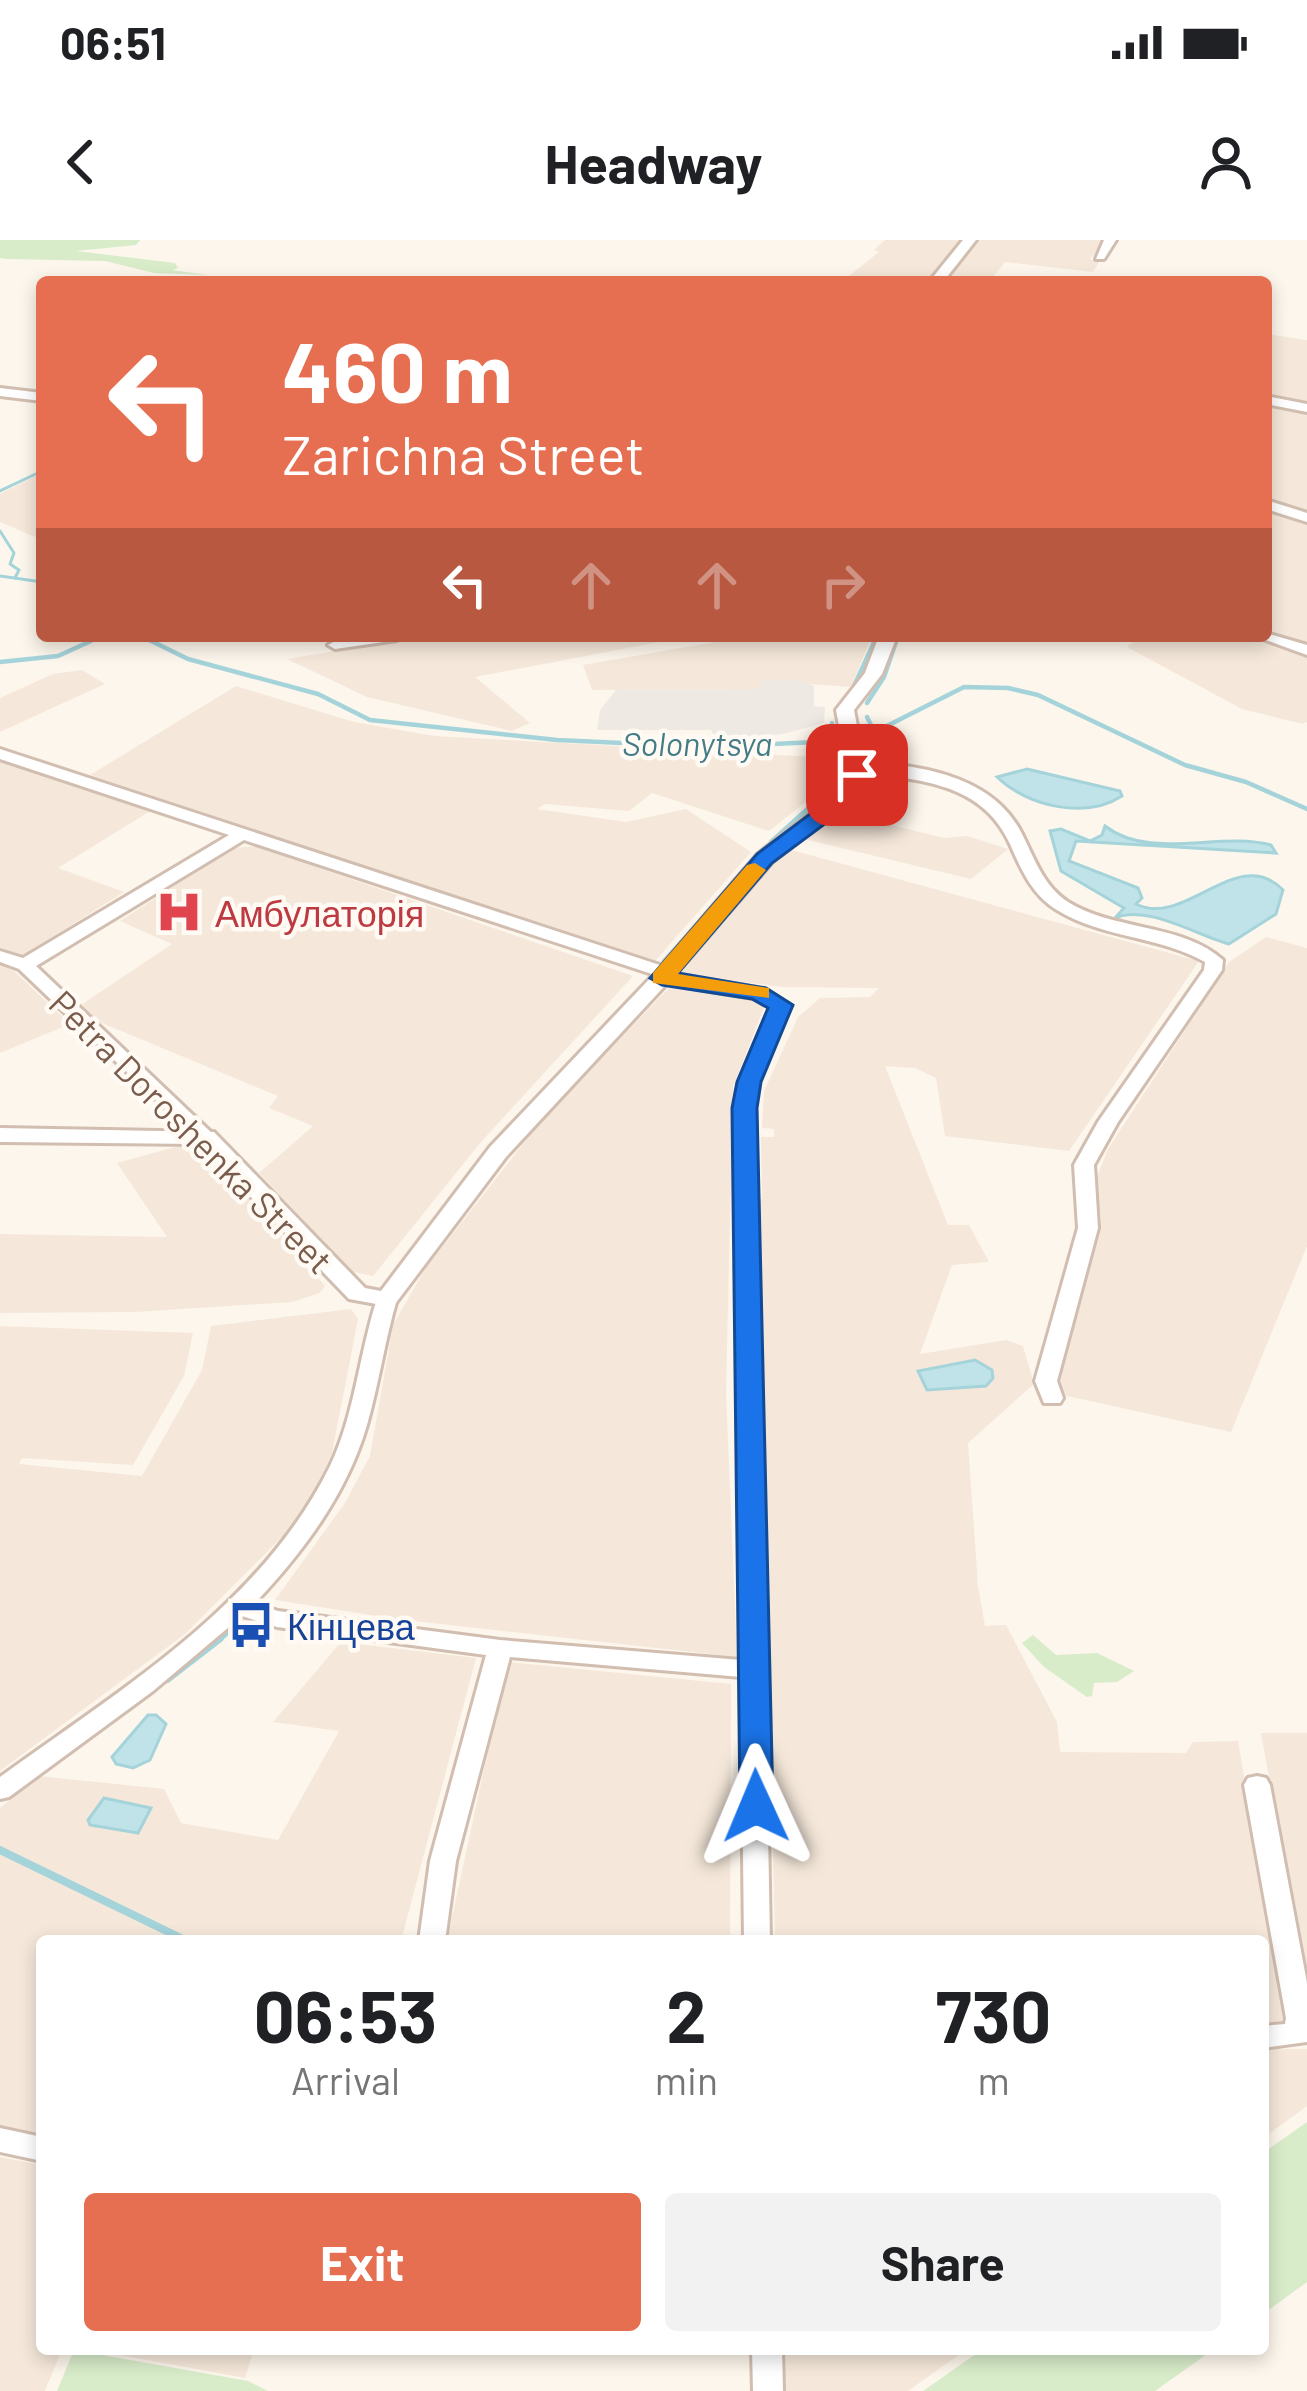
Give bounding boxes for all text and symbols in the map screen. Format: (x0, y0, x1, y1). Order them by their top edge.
text: 06:51 (60, 15, 166, 69)
icon: back (48, 129, 114, 195)
icon: person (1193, 129, 1259, 195)
text: Headway (545, 130, 763, 195)
text: 460 m (282, 319, 513, 420)
icon: left (84, 324, 240, 480)
text: Zarichna Street (282, 421, 645, 486)
icon: left (432, 552, 498, 618)
icon: ahead (558, 552, 624, 618)
icon: ahead (684, 552, 750, 618)
icon: right (810, 552, 876, 618)
water label: Solonytsya (622, 723, 772, 763)
pin (806, 724, 908, 826)
icon: arrive (824, 742, 890, 808)
hospital icon: Амбулаторія (154, 887, 204, 937)
place label: Амбулаторія (215, 891, 424, 935)
street label: Petra Doroshenka Street (42, 981, 342, 1281)
bus stop icon: Кінцева (226, 1600, 276, 1650)
place label: Кінцева (287, 1604, 416, 1648)
position arrow (693, 1743, 819, 1869)
text: 06:53 (254, 1971, 437, 2057)
text: 2 (666, 1971, 707, 2057)
text: 730 (936, 1971, 1051, 2057)
text: Arrival (291, 2056, 400, 2103)
text: min (655, 2056, 718, 2103)
text: m (977, 2056, 1010, 2103)
button: Exit (84, 2193, 641, 2331)
button: Share (665, 2193, 1221, 2331)

